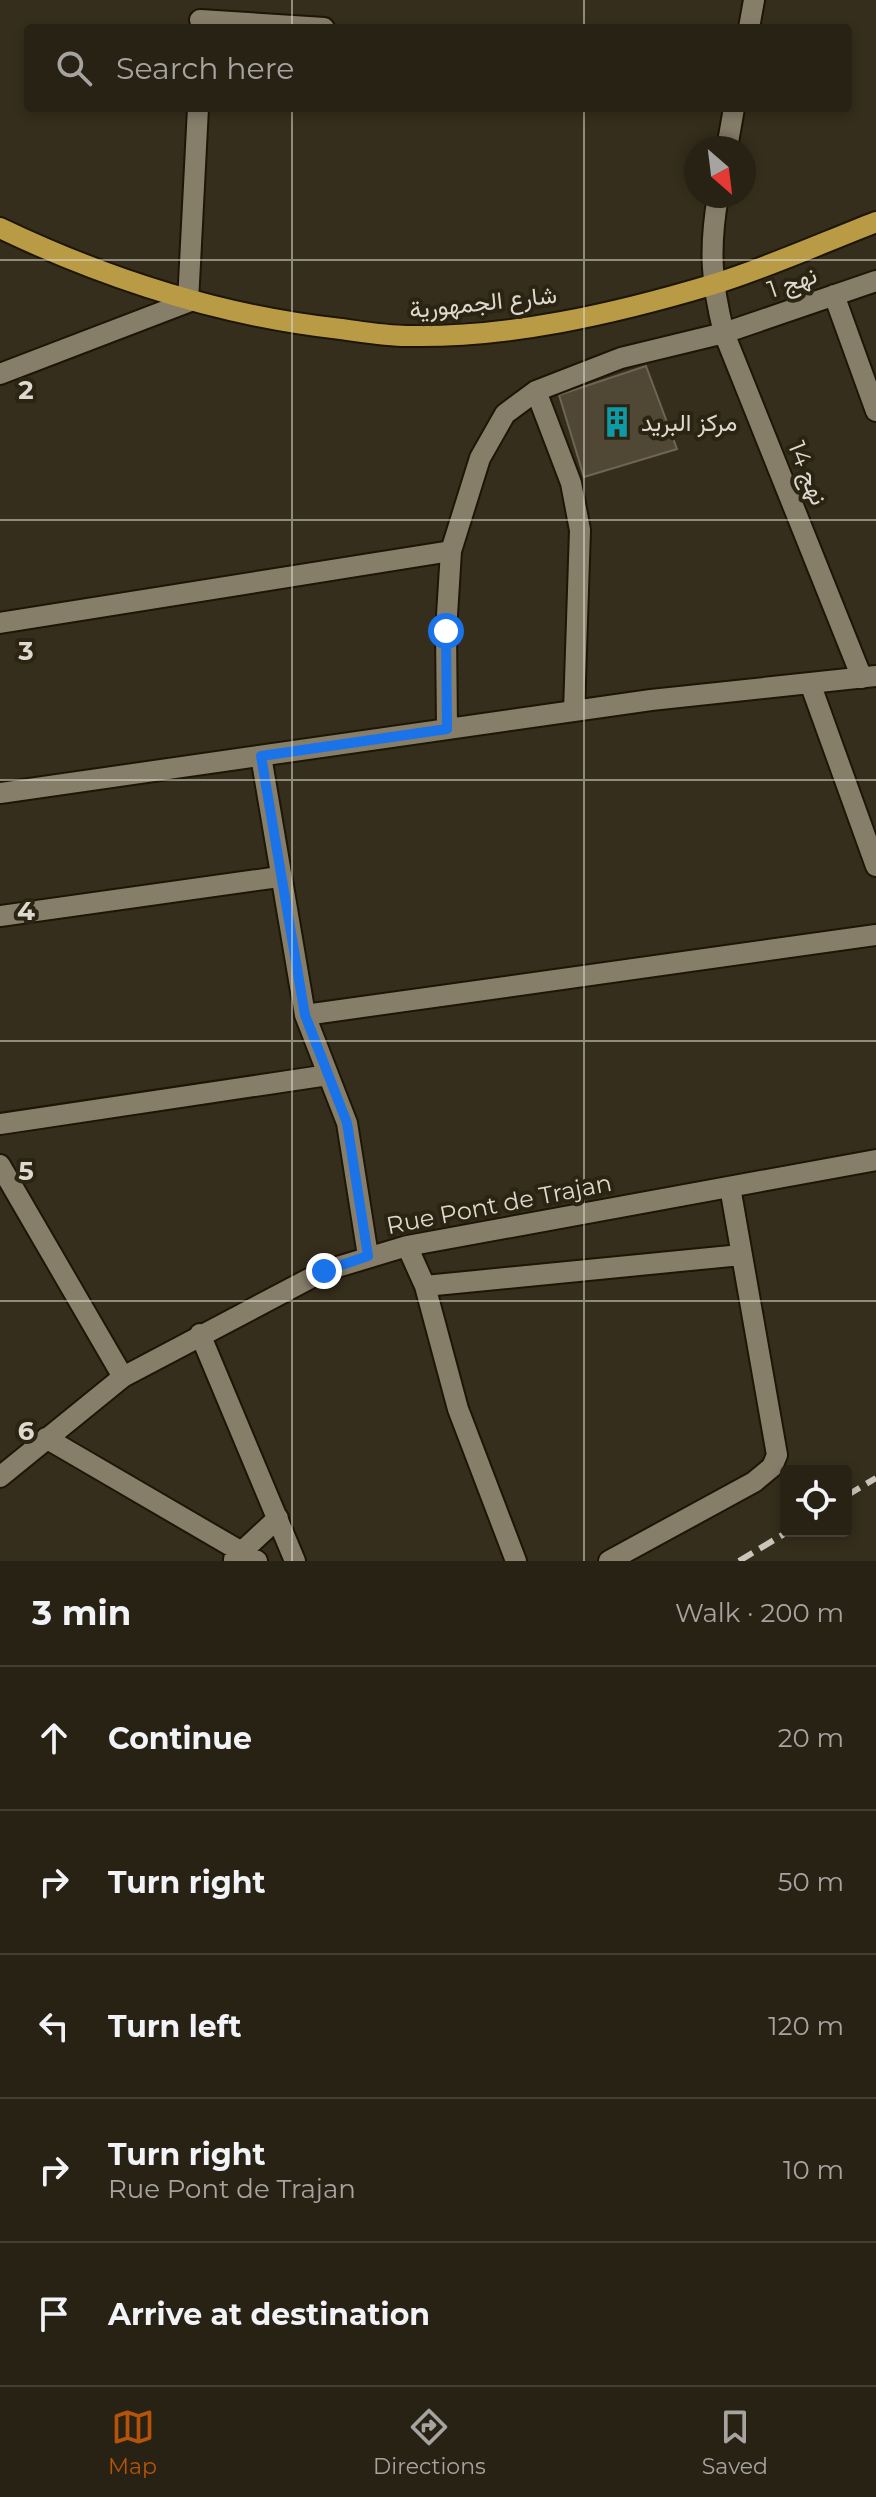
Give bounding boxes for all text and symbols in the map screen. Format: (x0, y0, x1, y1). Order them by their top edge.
search box (24, 24, 852, 112)
icon: search (52, 46, 96, 90)
text: Search here (116, 50, 294, 87)
north arrow (684, 136, 756, 208)
street label: نهج 1 (764, 260, 821, 307)
street label: شارع الجمهورية (408, 280, 558, 326)
text: 2 (18, 374, 34, 406)
building icon: مركز البريد (600, 405, 634, 439)
place label: مركز البريد (641, 408, 737, 438)
street label: نهج 14 (779, 437, 834, 510)
route start (428, 613, 464, 649)
text: 3 (17, 635, 34, 667)
text: 4 (17, 895, 35, 927)
text: 5 (18, 1155, 34, 1187)
street label: Rue Pont de Trajan (384, 1168, 614, 1240)
route end (306, 1253, 342, 1289)
text: 6 (18, 1415, 35, 1447)
map controls (780, 1465, 852, 1537)
button: locate (780, 1465, 852, 1537)
text: 3 min (32, 1592, 131, 1634)
text: Walk · 200 m (675, 1597, 844, 1629)
icon: ahead (32, 1716, 76, 1760)
text: Continue (108, 1720, 252, 1757)
text: 20 m (778, 1722, 844, 1754)
icon: right (32, 1860, 76, 1904)
text: Turn right (108, 1864, 265, 1901)
text: 50 m (778, 1866, 844, 1898)
icon: left (32, 2004, 76, 2048)
text: Turn left (108, 2008, 241, 2045)
text: 120 m (768, 2010, 844, 2042)
text: Turn right (108, 2136, 265, 2173)
icon: right (32, 2148, 76, 2192)
text: 10 m (783, 2154, 844, 2186)
text: Rue Pont de Trajan (108, 2173, 356, 2205)
icon: arrive (32, 2292, 76, 2336)
text: Arrive at destination (108, 2296, 430, 2333)
tab: Map (108, 2405, 157, 2480)
tab: Directions (373, 2405, 486, 2480)
tab: Saved (702, 2405, 768, 2480)

